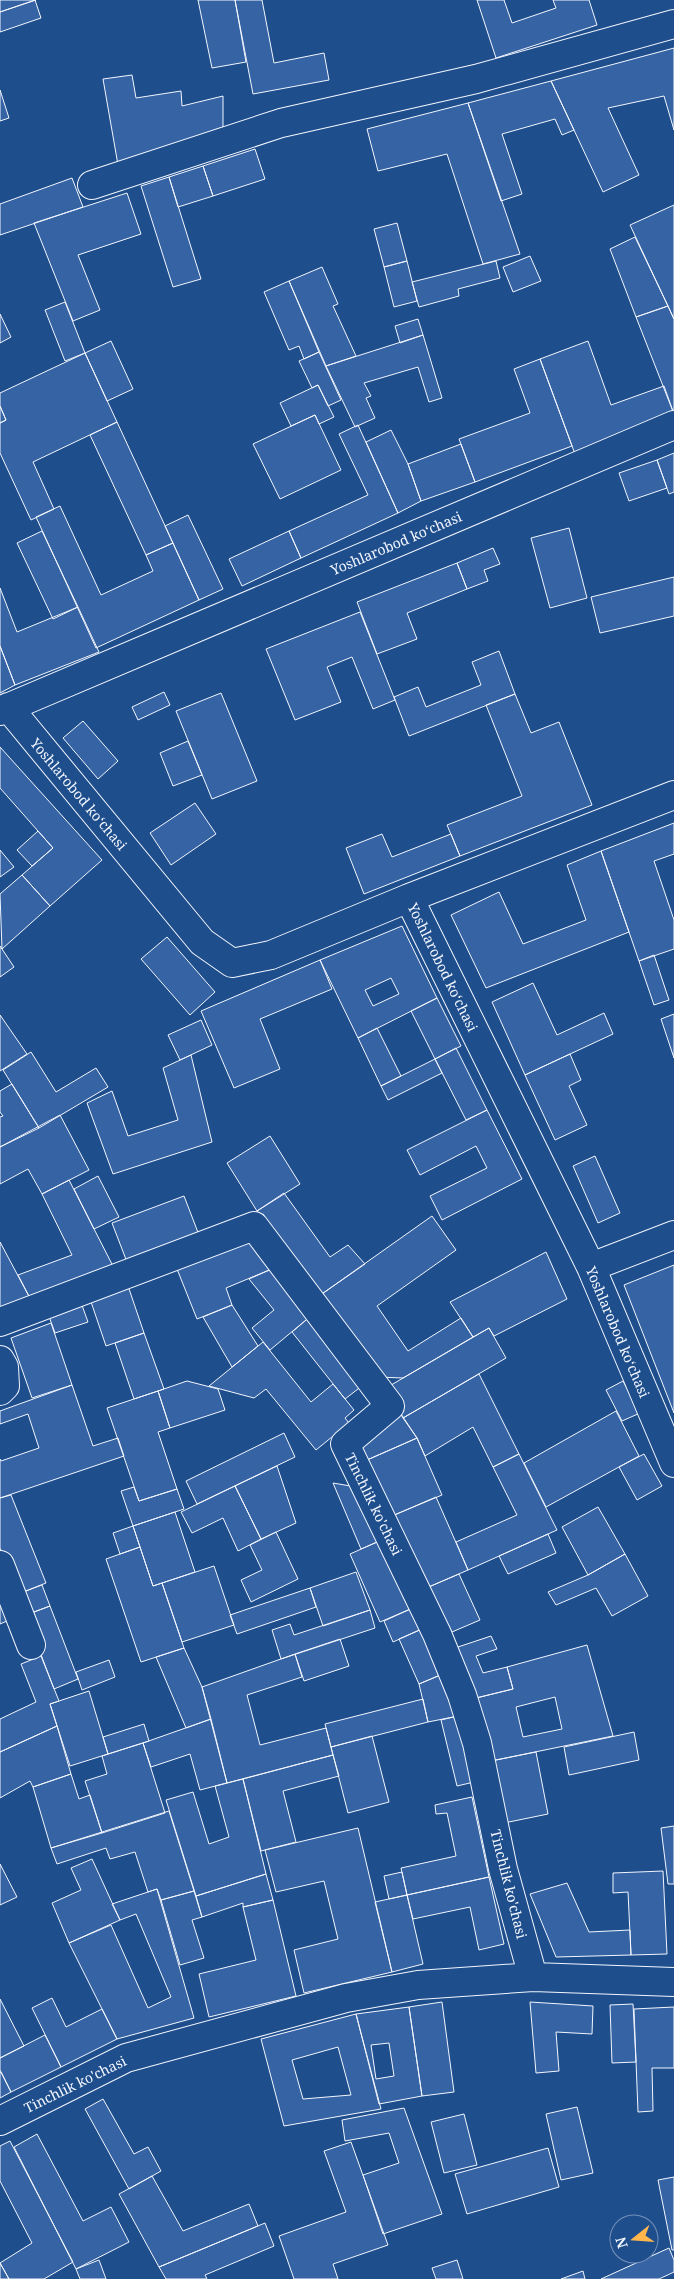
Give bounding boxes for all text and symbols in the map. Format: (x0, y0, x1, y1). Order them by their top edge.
street label: Yoshlarobod koʻchasi (327, 507, 465, 580)
street label: Yoshlarobod koʻchasi (26, 733, 132, 854)
street label: Yoshlarobod koʻchasi (403, 899, 483, 1035)
street label: Yoshlarobod koʻchasi (581, 1263, 654, 1401)
street label: Tinchlik ko'chasi (341, 1450, 407, 1559)
street label: Tinchlik ko'chasi (486, 1827, 532, 1941)
street label: Tinchlik ko'chasi (21, 2051, 130, 2117)
north arrow (609, 2214, 659, 2264)
text: N (610, 2235, 632, 2251)

